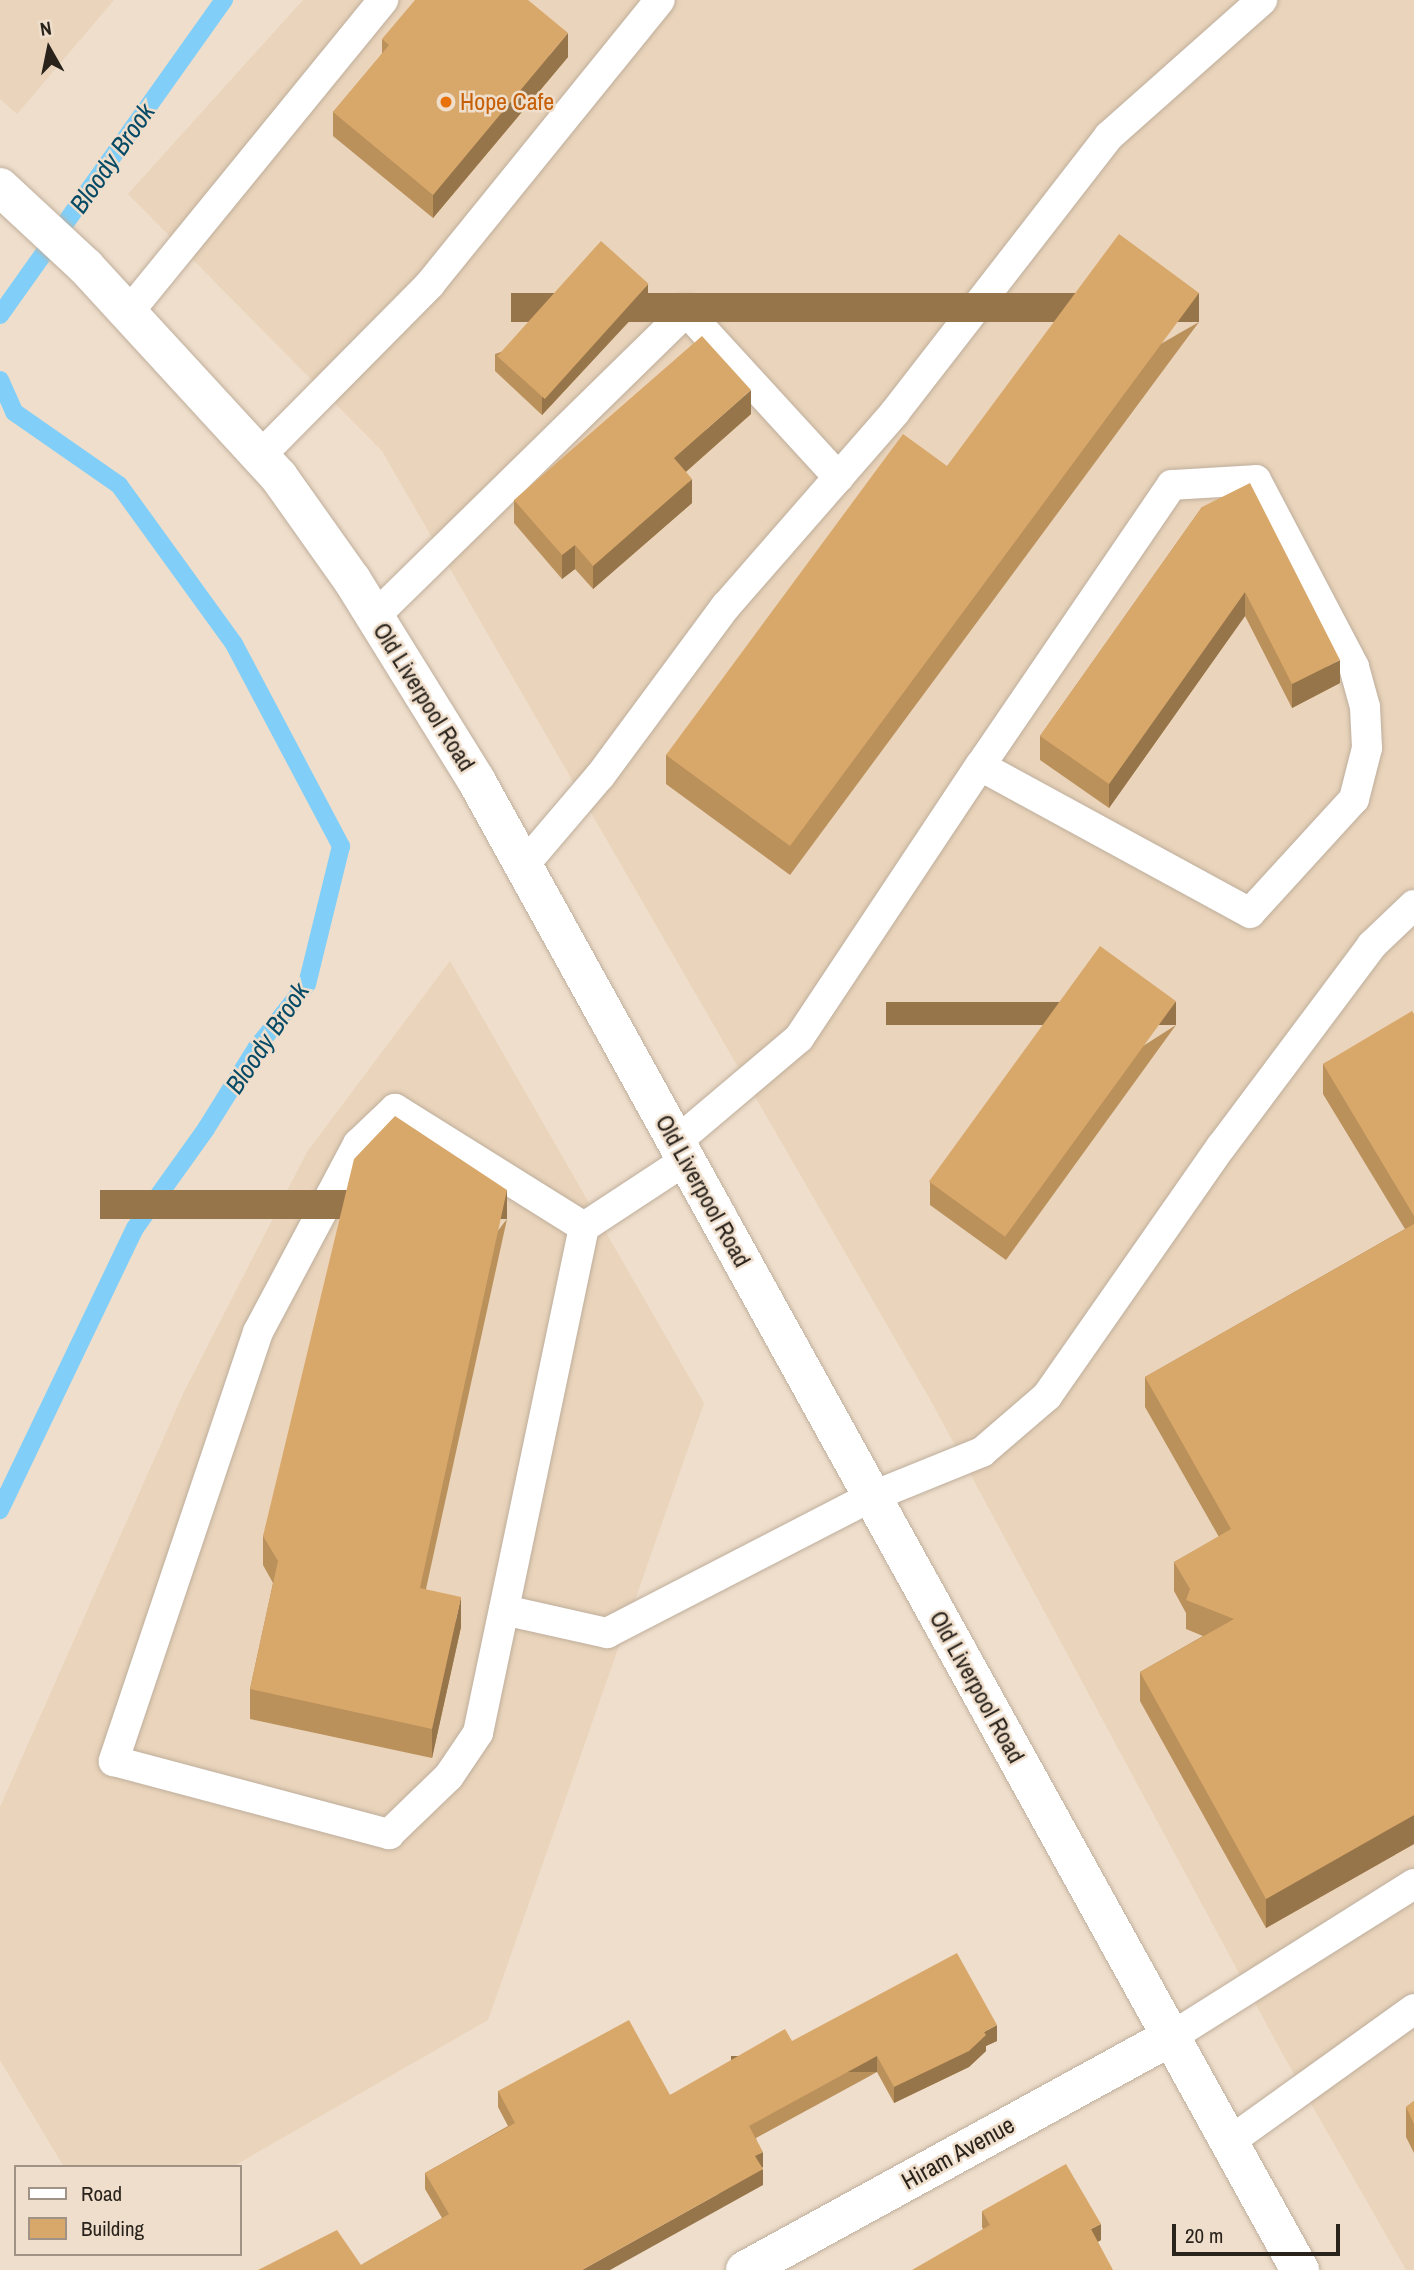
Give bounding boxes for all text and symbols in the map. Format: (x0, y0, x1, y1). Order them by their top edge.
north arrow (14, 14, 84, 84)
text: N (38, 15, 53, 42)
place label: Hope Cafe (460, 88, 554, 116)
marker: Hope Cafe (438, 94, 454, 110)
water label: Bloody Brook (63, 97, 161, 219)
street label: Old Liverpool Road (367, 617, 481, 777)
water label: Bloody Brook (219, 977, 315, 1099)
street label: Old Liverpool Road (649, 1110, 757, 1272)
street label: Old Liverpool Road (923, 1606, 1031, 1768)
street label: Hiram Avenue (896, 2110, 1020, 2196)
legend (14, 2165, 242, 2256)
text: Road (81, 2179, 122, 2208)
scale bar (1176, 2210, 1344, 2254)
text: Building (81, 2214, 144, 2243)
text: 20 m (1185, 2221, 1223, 2250)

